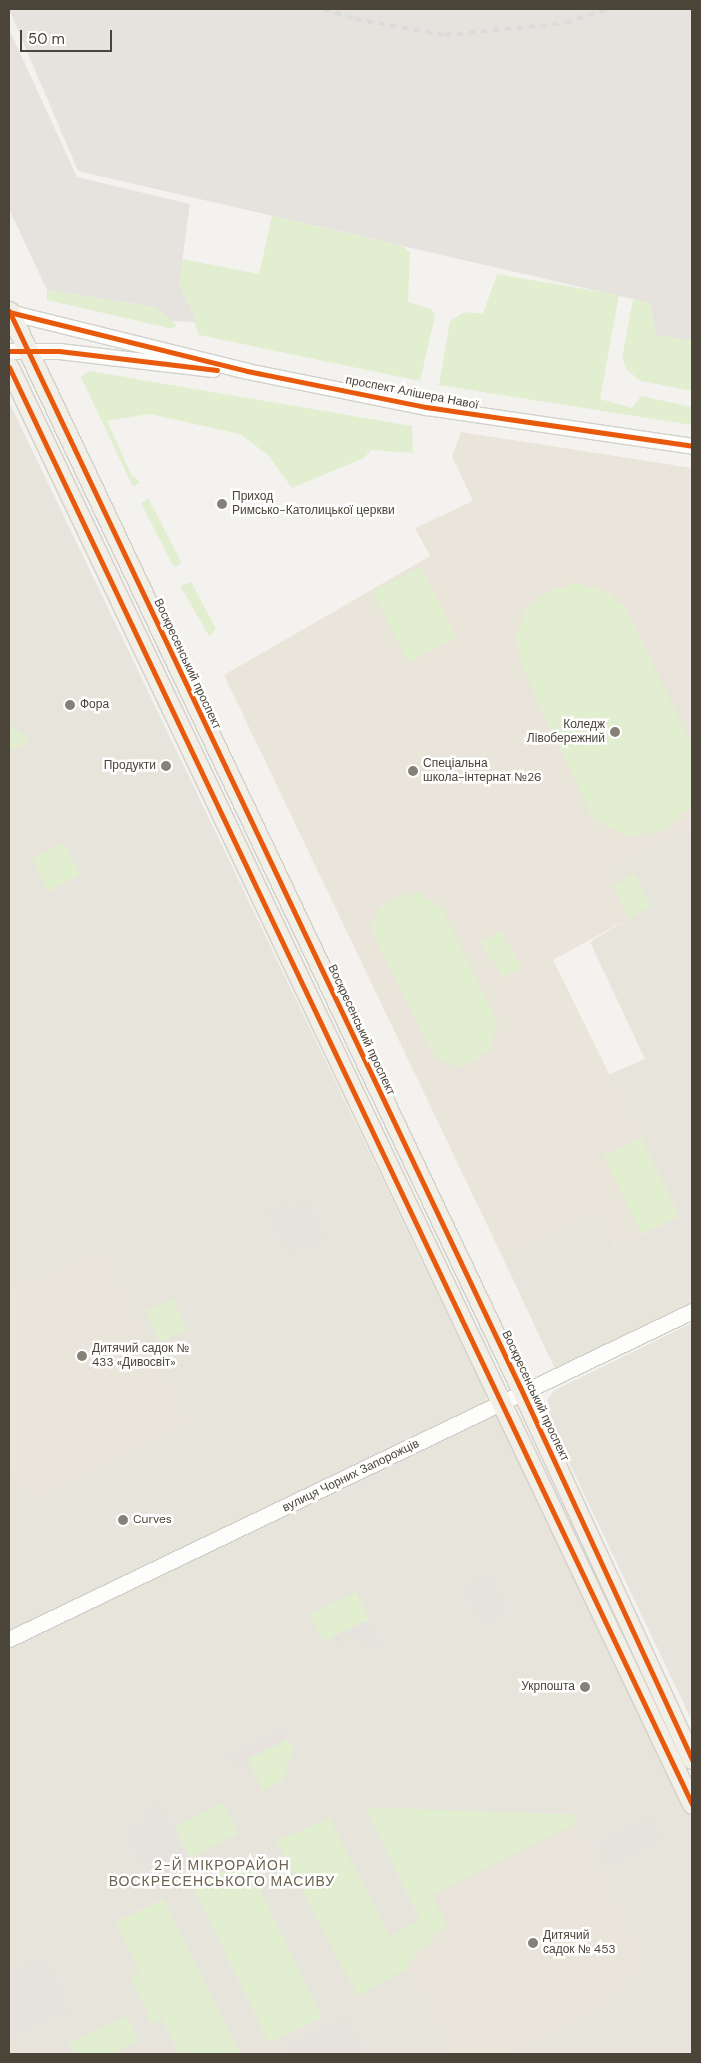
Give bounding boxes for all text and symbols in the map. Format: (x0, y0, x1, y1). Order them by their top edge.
scale bar (22, 20, 115, 52)
text: 50 m (28, 29, 65, 49)
street label: проспект Алішера Навої (344, 373, 480, 413)
place label: Приход Римсько-Католицької церкви (232, 490, 395, 518)
marker: Приход Римсько-Католицької церкви (216, 498, 228, 510)
street label: Воскресенський проспект (150, 596, 224, 732)
place label: Фора (80, 698, 109, 712)
marker: Фора (64, 699, 76, 711)
place label: Коледж Лівобережний (527, 718, 605, 746)
marker: Коледж Лівобережний (609, 726, 621, 738)
place label: Спеціальна школа-інтернат №26 (423, 757, 542, 785)
place label: Продукти (104, 759, 156, 773)
marker: Продукти (160, 760, 172, 772)
marker: Спеціальна школа-інтернат №26 (407, 765, 419, 777)
street label: Воскресенський проспект (324, 962, 398, 1098)
street label: Воскресенський проспект (498, 1328, 572, 1464)
place label: Дитячий садок № 433 «Дивосвіт» (92, 1342, 189, 1370)
marker: Дитячий садок № 433 «Дивосвіт» (76, 1350, 88, 1362)
street label: вулиця Чорних Запорожців (280, 1437, 422, 1515)
place label: Curves (133, 1513, 172, 1527)
marker: Curves (117, 1514, 129, 1526)
place label: Укрпошта (521, 1680, 575, 1694)
marker: Укрпошта (579, 1681, 591, 1693)
district label: 2-Й МІКРОРАЙОН ВОСКРЕСЕНСЬКОГО МАСИВУ (106, 1857, 338, 1890)
place label: Дитячий садок № 453 (543, 1929, 616, 1957)
marker: Дитячий садок № 453 (527, 1937, 539, 1949)

